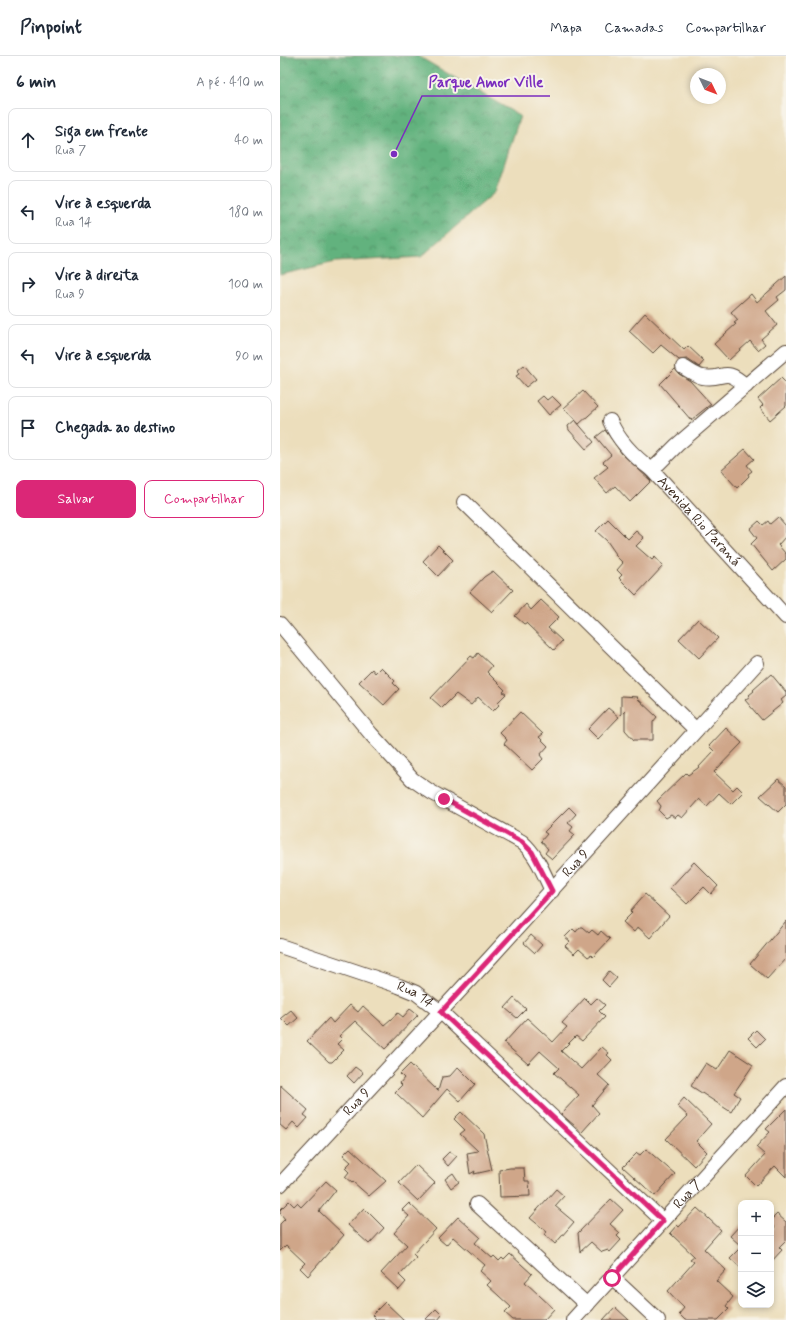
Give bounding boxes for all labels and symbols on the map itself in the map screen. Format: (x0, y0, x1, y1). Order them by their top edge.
north arrow (690, 68, 726, 104)
callout: Parque Amor Ville (422, 69, 550, 96)
text: Parque Amor Ville (429, 73, 544, 93)
street label: Avenida Rio Paraná (653, 472, 745, 571)
route end (435, 790, 453, 808)
street label: Rua 9 (558, 845, 593, 881)
street label: Rua 14 (394, 977, 438, 1013)
street label: Rua 9 (339, 1084, 374, 1120)
street label: Rua 7 (669, 1175, 706, 1213)
route start (603, 1269, 621, 1287)

